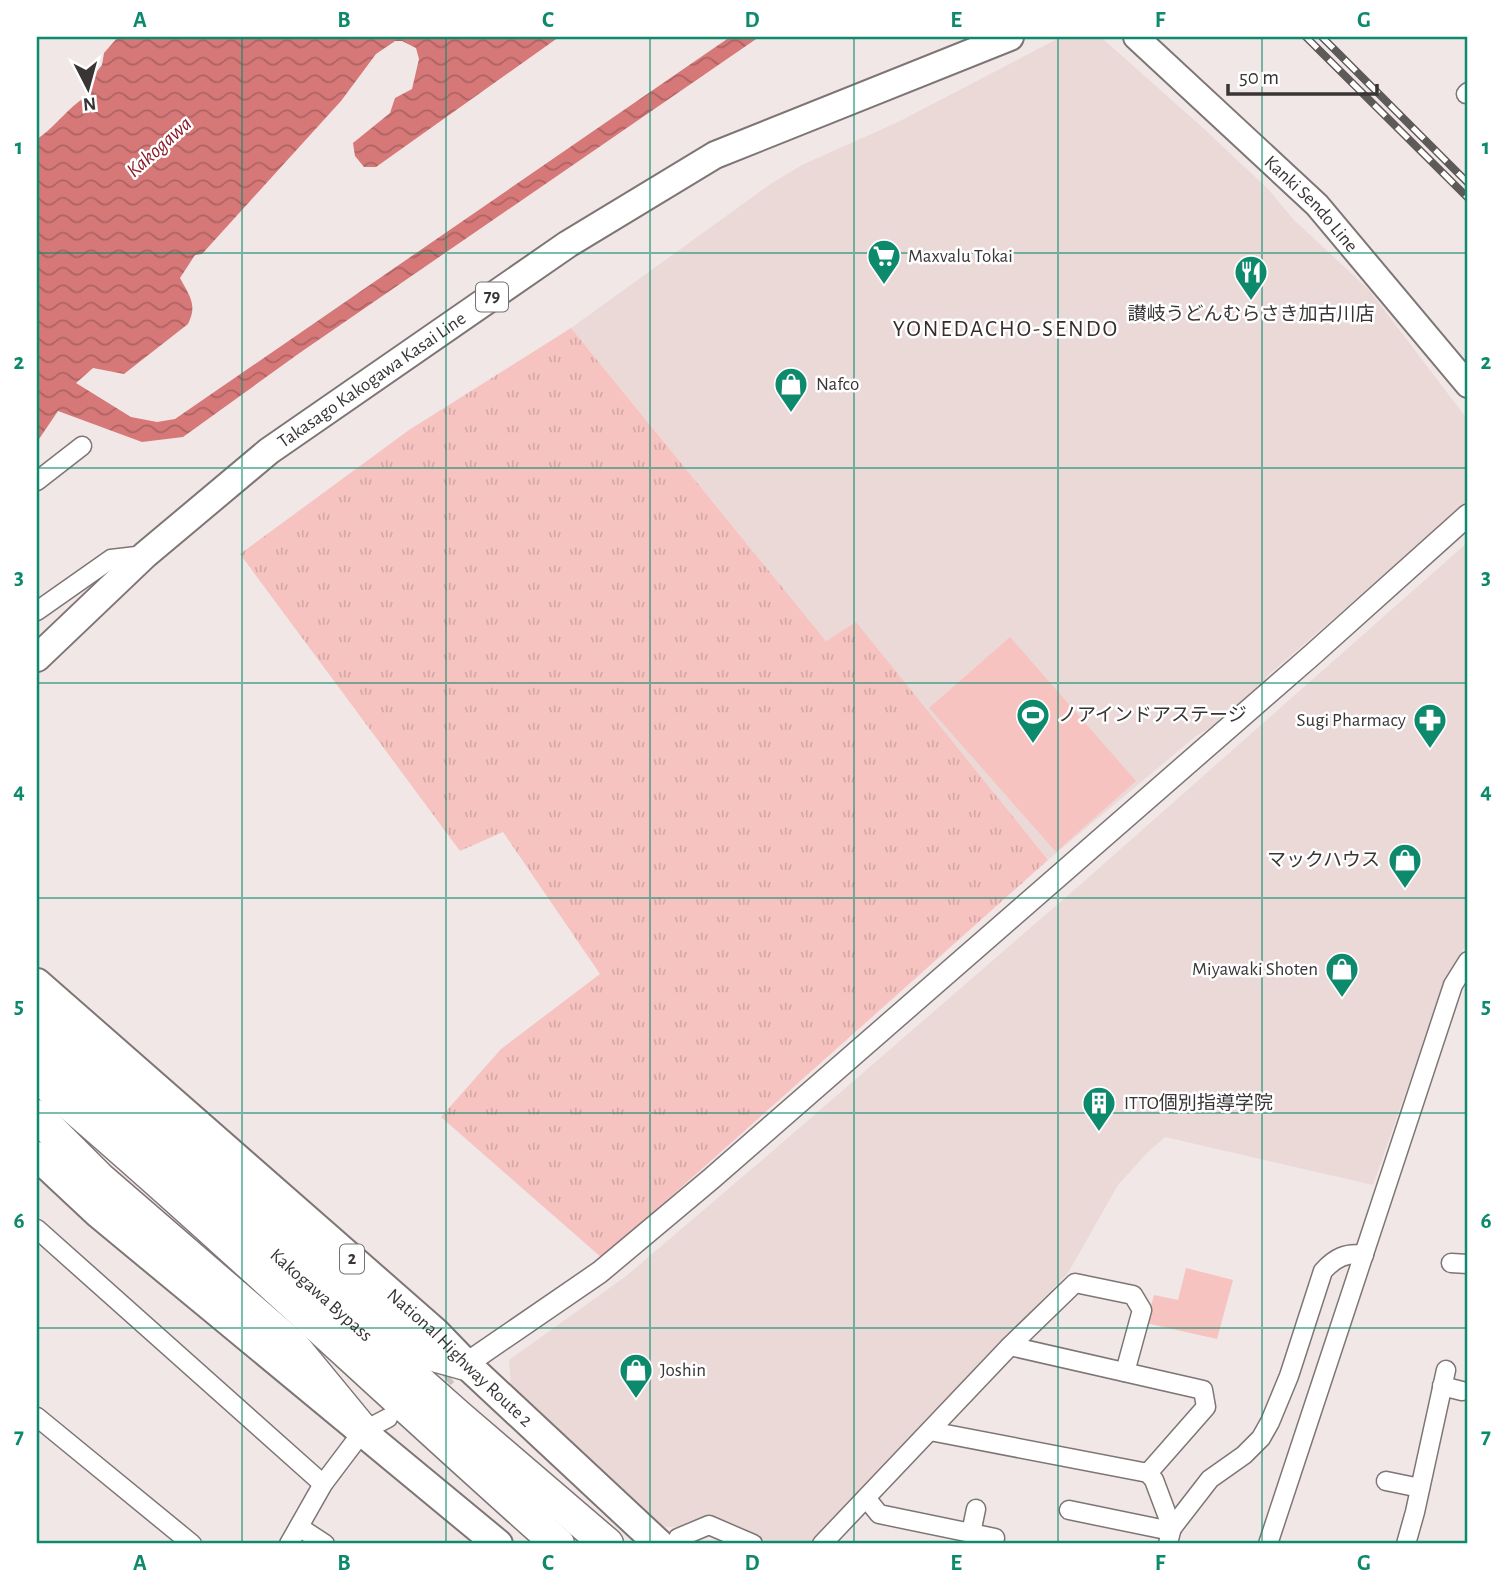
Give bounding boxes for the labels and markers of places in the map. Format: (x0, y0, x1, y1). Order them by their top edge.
supermarket icon: Maxvalu Tokai (865, 237, 903, 286)
place label: Maxvalu Tokai (908, 247, 1013, 266)
restaurant icon: 讃岐うどんむらさき加古川店 (1232, 253, 1270, 302)
place label: 讃岐うどんむらさき加古川店 (1127, 303, 1375, 324)
shop icon: Nafco (772, 365, 810, 414)
place label: Nafco (816, 375, 859, 394)
sports icon: ノアインドアステージ (1014, 696, 1052, 745)
pharmacy icon: Sugi Pharmacy (1411, 701, 1449, 750)
place label: ノアインドアステージ (1058, 705, 1247, 725)
place label: Sugi Pharmacy (1296, 711, 1406, 730)
shop icon: マックハウス (1386, 841, 1424, 890)
place label: マックハウス (1267, 850, 1380, 870)
shop icon: Miyawaki Shoten (1323, 950, 1361, 999)
place label: Miyawaki Shoten (1192, 960, 1318, 979)
building icon: ITTO個別指導学院 (1080, 1084, 1118, 1133)
place label: ITTO個別指導学院 (1124, 1092, 1273, 1113)
shop icon: Joshin (617, 1351, 655, 1400)
place label: Joshin (660, 1361, 706, 1380)

